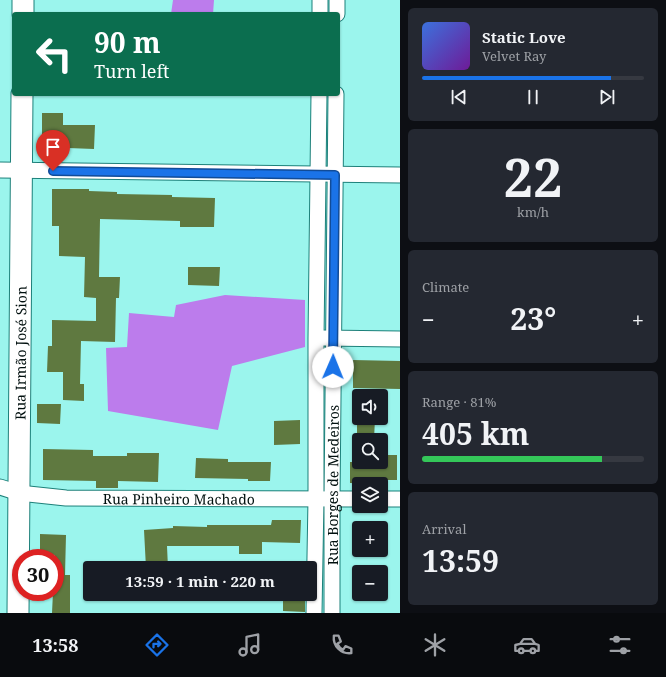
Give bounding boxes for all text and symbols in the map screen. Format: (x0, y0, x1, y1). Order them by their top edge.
text: 90 m (94, 23, 161, 61)
text: Static Love (482, 27, 566, 47)
icon: left (28, 28, 80, 80)
text: Velvet Ray (482, 47, 546, 65)
text: Turn left (94, 59, 169, 83)
icon: previous (448, 86, 470, 108)
icon: pause (522, 86, 544, 108)
icon: next (596, 86, 618, 108)
pin (36, 130, 70, 171)
icon: arrive (42, 136, 64, 158)
text: 22 (504, 141, 562, 212)
text: km/h (517, 203, 549, 221)
text: Climate (422, 278, 469, 296)
street label: Rua Irmão José Sion (10, 286, 30, 420)
text: 23° (510, 298, 556, 339)
text: − (422, 304, 435, 334)
text: + (632, 304, 644, 334)
position arrow (312, 346, 354, 388)
map controls (352, 389, 388, 601)
button: sound (352, 389, 388, 425)
text: Range · 81% (422, 393, 496, 411)
street label: Rua Borges de Medeiros (323, 405, 342, 565)
text: 405 km (422, 413, 529, 454)
button: search (352, 433, 388, 469)
button: layers (352, 477, 388, 513)
street label: Rua Pinheiro Machado (103, 489, 255, 508)
text: Arrival (422, 520, 466, 538)
button: + (352, 521, 388, 557)
text: 13:59 (422, 540, 499, 581)
speed limit sign: 30 (12, 549, 64, 601)
button: − (352, 565, 388, 601)
text: 13:59 · 1 min · 220 m (125, 571, 275, 591)
icon: directions (143, 631, 171, 659)
icon: music (236, 631, 264, 659)
icon: phone (328, 631, 356, 659)
icon: climate (421, 631, 449, 659)
icon: car (513, 631, 541, 659)
icon: filters (606, 631, 634, 659)
text: 13:58 (32, 633, 78, 657)

